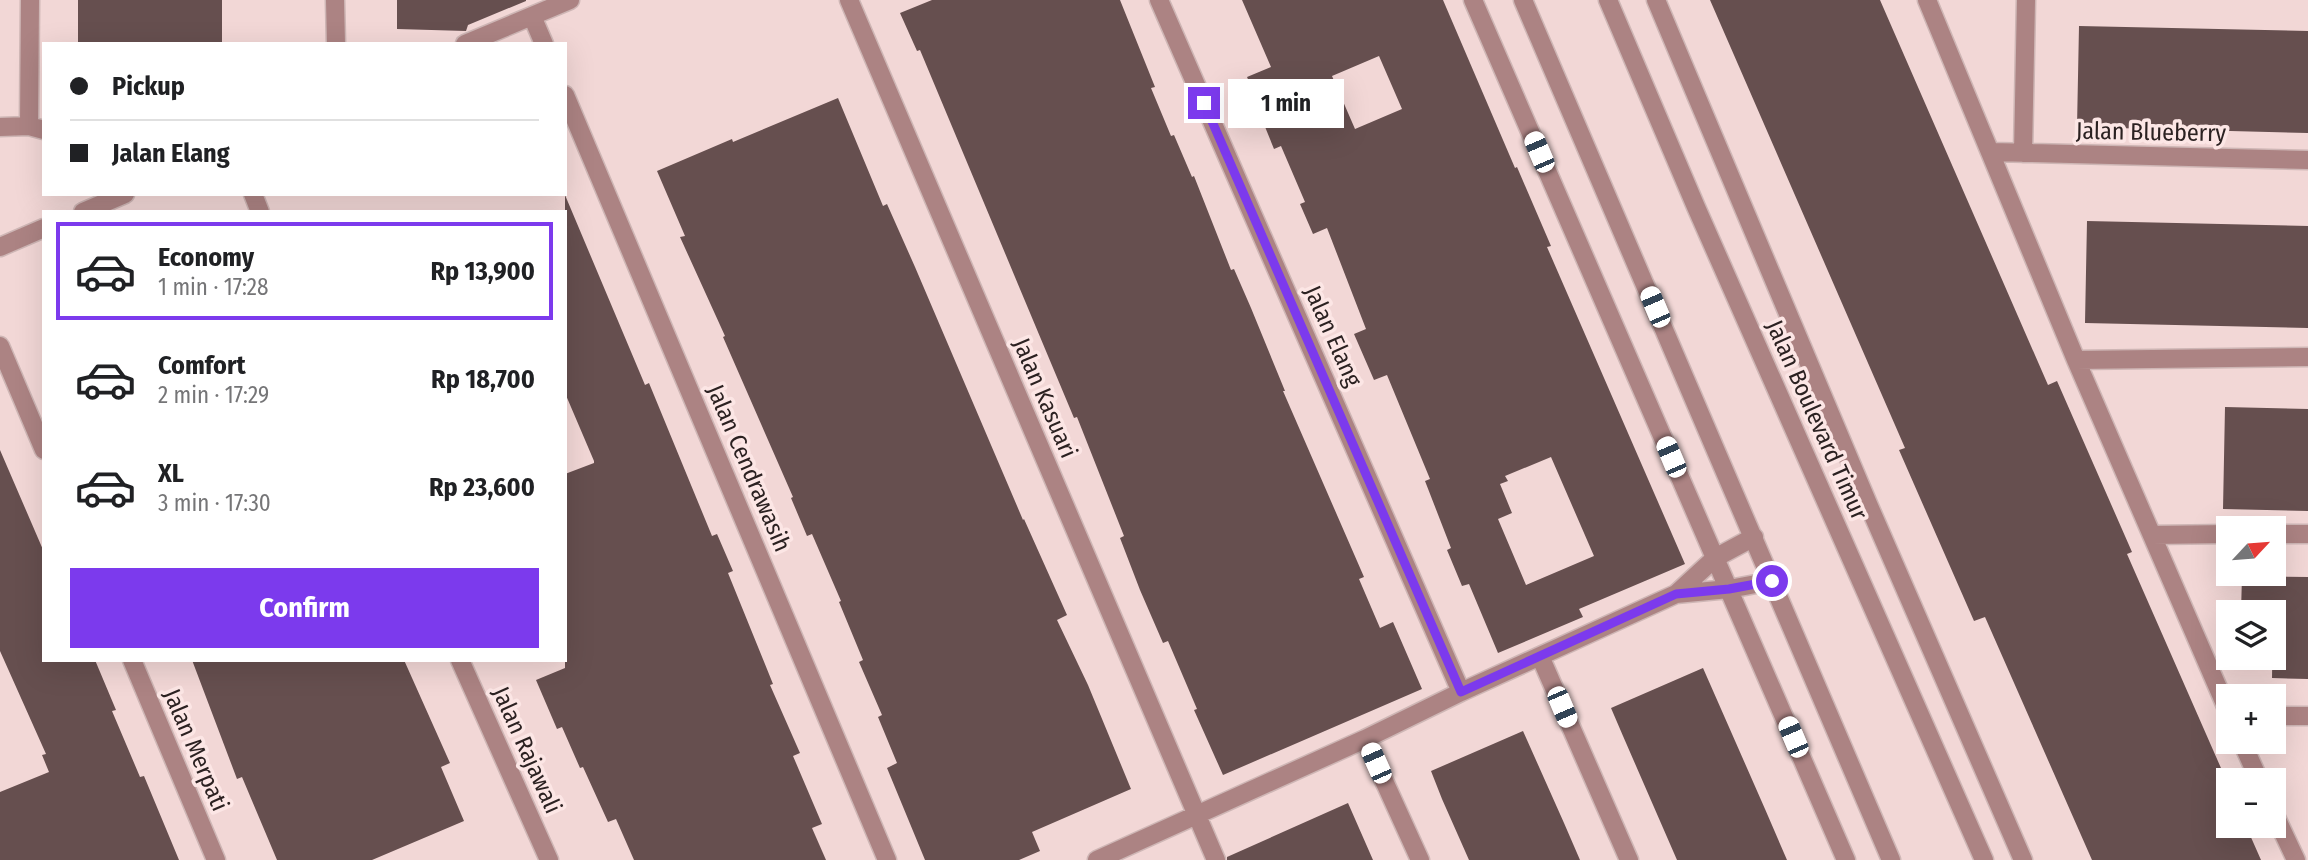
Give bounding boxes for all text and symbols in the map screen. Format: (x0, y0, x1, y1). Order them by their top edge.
text: Pickup (112, 71, 185, 102)
callout: 1 min (1228, 78, 1344, 128)
route end (1188, 87, 1220, 119)
text: 1 min (1261, 89, 1311, 117)
street label: Jalan Blueberry (2076, 117, 2227, 147)
car (1522, 129, 1557, 175)
text: Jalan Elang (112, 138, 230, 169)
icon: car (74, 240, 137, 303)
text: Economy (158, 242, 254, 273)
text: Rp 13,900 (430, 256, 535, 287)
text: 1 min · 17:28 (158, 273, 268, 301)
street label: Jalan Elang (1298, 281, 1368, 391)
car (1638, 284, 1673, 330)
street label: Jalan Boulevard Timur (1760, 316, 1874, 525)
street label: Jalan Kasuari (1007, 334, 1083, 462)
icon: car (74, 348, 137, 411)
text: Comfort (158, 350, 246, 381)
text: Rp 18,700 (431, 364, 535, 395)
street label: Jalan Cendrawasih (701, 380, 797, 556)
text: 2 min · 17:29 (158, 381, 269, 409)
car (1654, 434, 1689, 480)
icon: car (74, 456, 137, 519)
text: XL (158, 458, 184, 489)
text: Rp 23,600 (429, 472, 535, 503)
text: 3 min · 17:30 (158, 489, 271, 517)
north arrow (2216, 516, 2286, 586)
map controls (2216, 516, 2286, 838)
route start (1756, 565, 1788, 597)
button: Confirm (70, 568, 539, 648)
button: layers (2216, 600, 2286, 670)
street label: Jalan Rajawali (487, 682, 567, 818)
car (1545, 684, 1580, 730)
button: + (2216, 684, 2286, 754)
street label: Jalan Merpati (158, 685, 234, 815)
car (1776, 714, 1811, 760)
car (1358, 740, 1395, 786)
button: − (2216, 768, 2286, 838)

